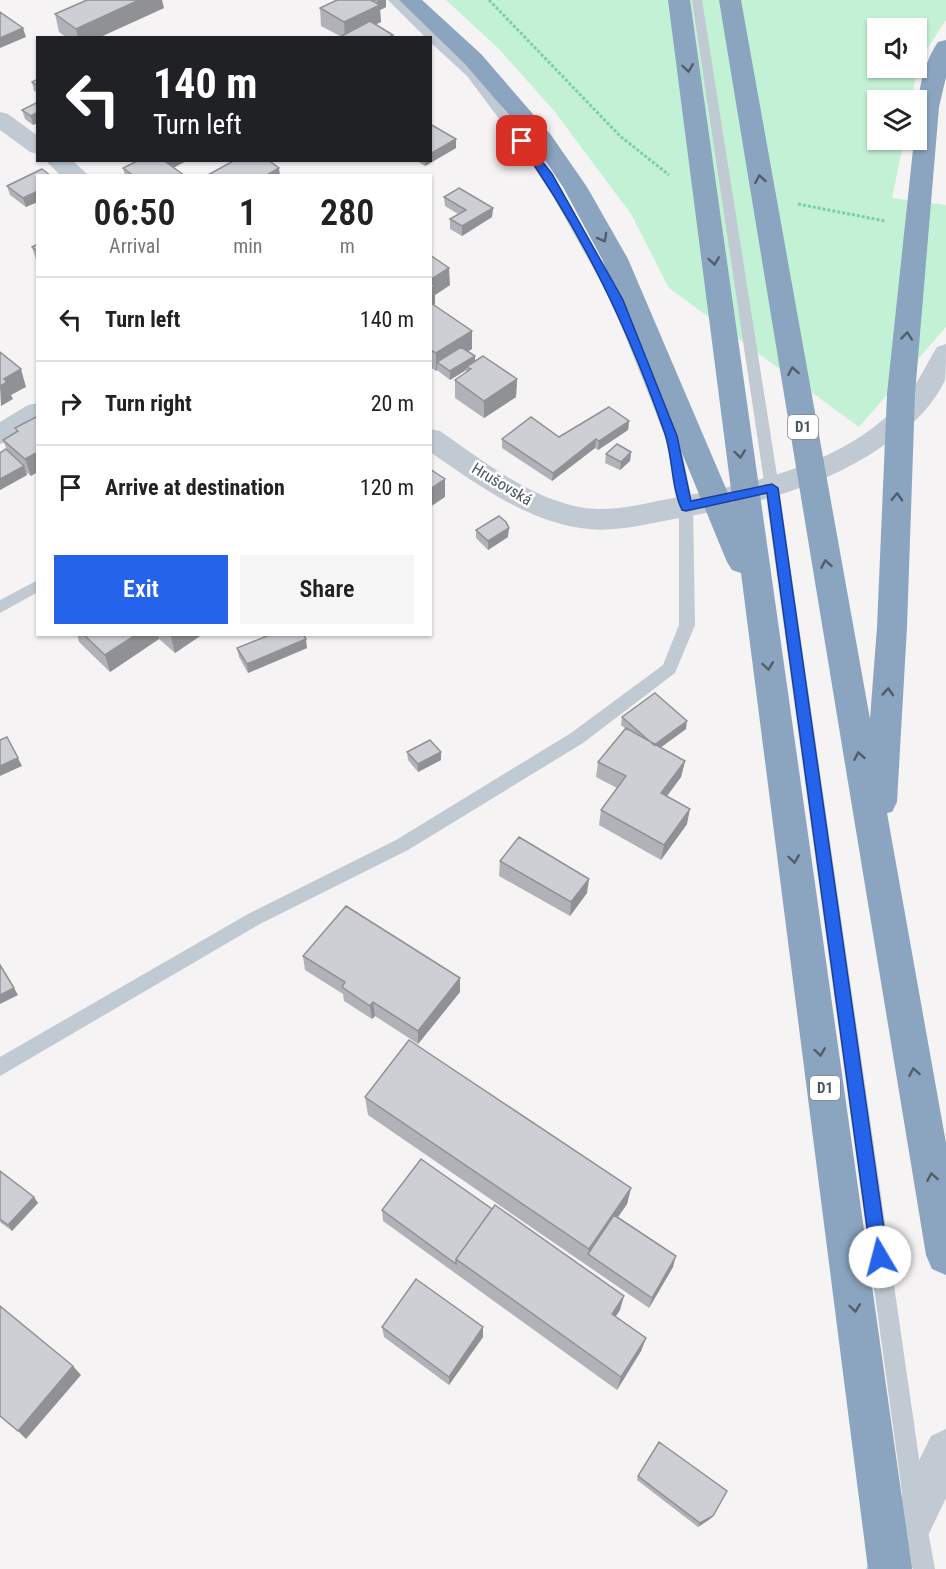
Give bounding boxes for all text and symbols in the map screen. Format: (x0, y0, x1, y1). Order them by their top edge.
map controls (867, 18, 927, 150)
button: sound (867, 18, 927, 78)
text: 140 m (153, 59, 258, 108)
icon: left (54, 60, 132, 138)
one-way arrow (681, 63, 693, 72)
button: layers (867, 90, 927, 150)
text: Turn left (153, 109, 242, 141)
pin (496, 115, 547, 166)
icon: arrive (505, 124, 538, 157)
one-way arrow (755, 174, 767, 184)
text: 06:50 (94, 192, 176, 234)
text: 1 (239, 192, 257, 234)
text: 280 (320, 192, 374, 234)
one-way arrow (596, 232, 608, 242)
text: Arrival (109, 234, 160, 258)
text: min (233, 234, 262, 258)
text: m (340, 234, 355, 258)
one-way arrow (707, 256, 719, 266)
icon: left (54, 303, 87, 336)
text: Turn left (105, 307, 180, 332)
text: 140 m (360, 307, 414, 332)
one-way arrow (900, 332, 912, 341)
one-way arrow (788, 367, 800, 376)
icon: right (54, 387, 87, 420)
text: Turn right (105, 391, 192, 416)
text: 20 m (371, 391, 414, 416)
road number: D1 (788, 415, 818, 439)
one-way arrow (733, 450, 745, 459)
street label: Hrušovská (468, 459, 536, 509)
icon: arrive (54, 471, 87, 504)
text: Arrive at destination (105, 475, 285, 500)
text: 120 m (360, 475, 414, 500)
one-way arrow (891, 492, 903, 501)
button: Exit (54, 555, 228, 624)
button: Share (240, 555, 414, 624)
one-way arrow (821, 559, 833, 568)
one-way arrow (762, 661, 774, 670)
one-way arrow (881, 687, 894, 696)
one-way arrow (854, 751, 866, 760)
one-way arrow (788, 854, 800, 864)
one-way arrow (814, 1048, 826, 1057)
one-way arrow (908, 1067, 921, 1077)
road number: D1 (810, 1076, 840, 1100)
one-way arrow (927, 1172, 939, 1182)
position arrow (848, 1225, 912, 1289)
one-way arrow (848, 1303, 861, 1313)

